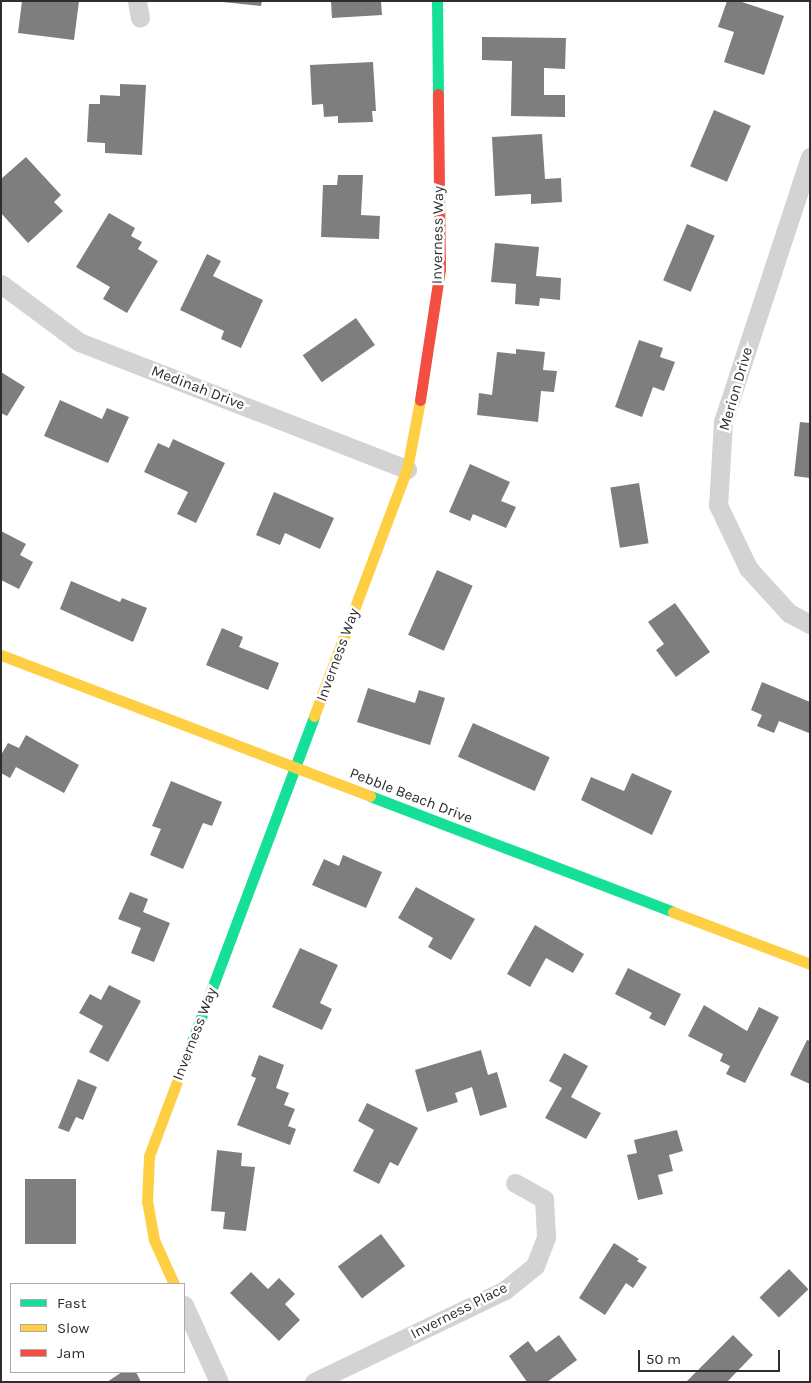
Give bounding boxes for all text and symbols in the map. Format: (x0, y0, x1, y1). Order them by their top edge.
street label: Inverness Way (428, 186, 448, 284)
street label: Merion Drive (715, 345, 757, 433)
street label: Medinah Drive (149, 362, 247, 414)
street label: Inverness Way (313, 606, 363, 704)
street label: Pebble Beach Drive (347, 764, 475, 828)
street label: Inverness Way (169, 985, 221, 1083)
street label: Inverness Place (408, 1279, 510, 1343)
legend (10, 1283, 185, 1373)
text: Fast (57, 1294, 86, 1312)
text: Slow (57, 1319, 89, 1337)
scale bar (641, 1340, 784, 1372)
text: Jam (57, 1344, 85, 1362)
text: 50 m (646, 1350, 681, 1368)

